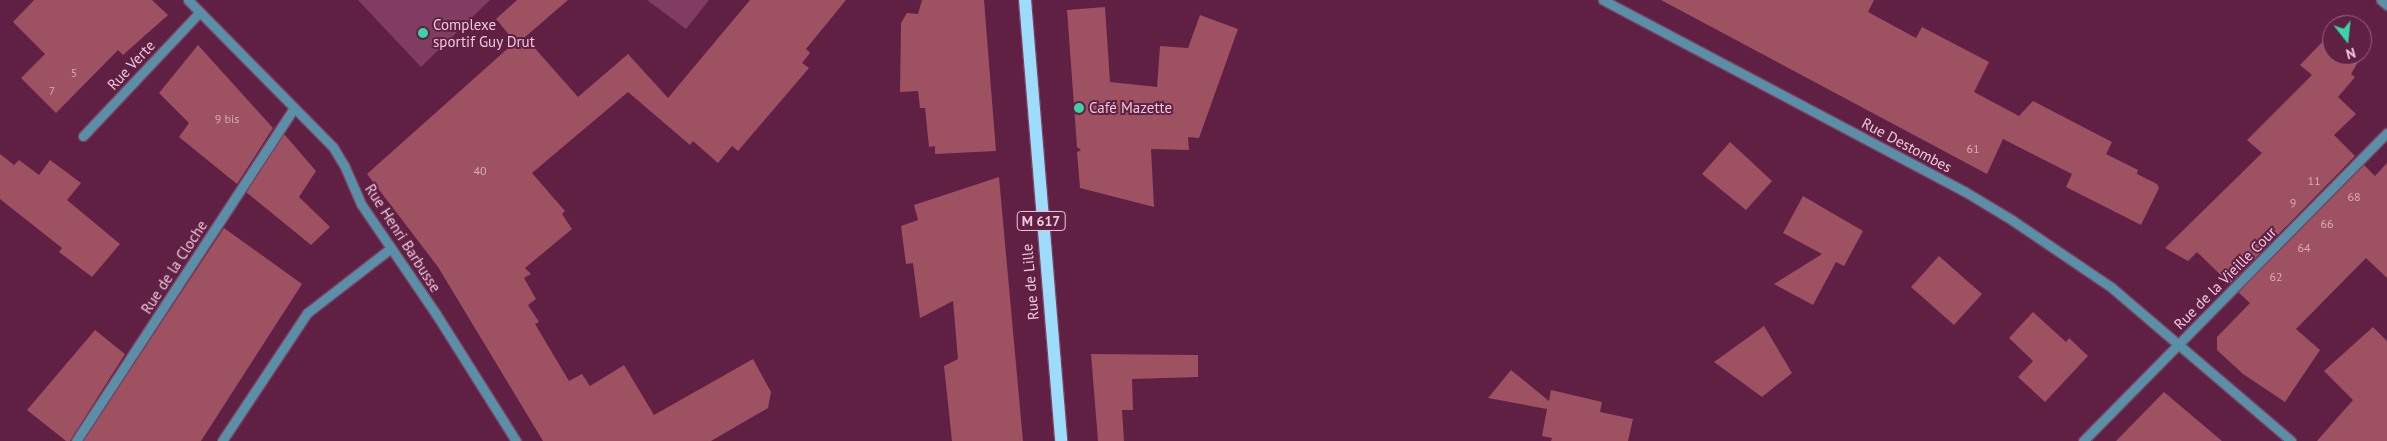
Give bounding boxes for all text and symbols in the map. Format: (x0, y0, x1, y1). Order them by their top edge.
place label: Complexe sportif Guy Drut (433, 15, 535, 50)
north arrow (2322, 15, 2372, 65)
marker: Complexe sportif Guy Drut (417, 27, 429, 39)
street label: Rue Verte (103, 36, 159, 94)
text: N (2344, 44, 2358, 63)
house number: 5 (71, 66, 77, 80)
house number: 7 (49, 84, 55, 98)
place label: Café Mazette (1089, 99, 1172, 117)
marker: Café Mazette (1073, 102, 1085, 114)
house number: 9 bis (215, 112, 239, 126)
street label: Rue Destombes (1859, 114, 1955, 176)
house number: 61 (1966, 142, 1980, 156)
house number: 40 (473, 164, 487, 178)
house number: 11 (2307, 174, 2321, 188)
street label: Rue Henri Barbusse (361, 181, 445, 295)
house number: 68 (2347, 190, 2361, 204)
house number: 9 (2290, 196, 2296, 210)
road number: M 617 (1016, 210, 1066, 232)
street label: Rue de la Cloche (137, 217, 211, 317)
house number: 66 (2320, 217, 2334, 231)
street label: Rue de la Vieille Cour (2170, 223, 2280, 333)
house number: 64 (2297, 241, 2311, 255)
street label: Rue de Lille (1018, 243, 1042, 321)
house number: 62 (2269, 270, 2283, 284)

